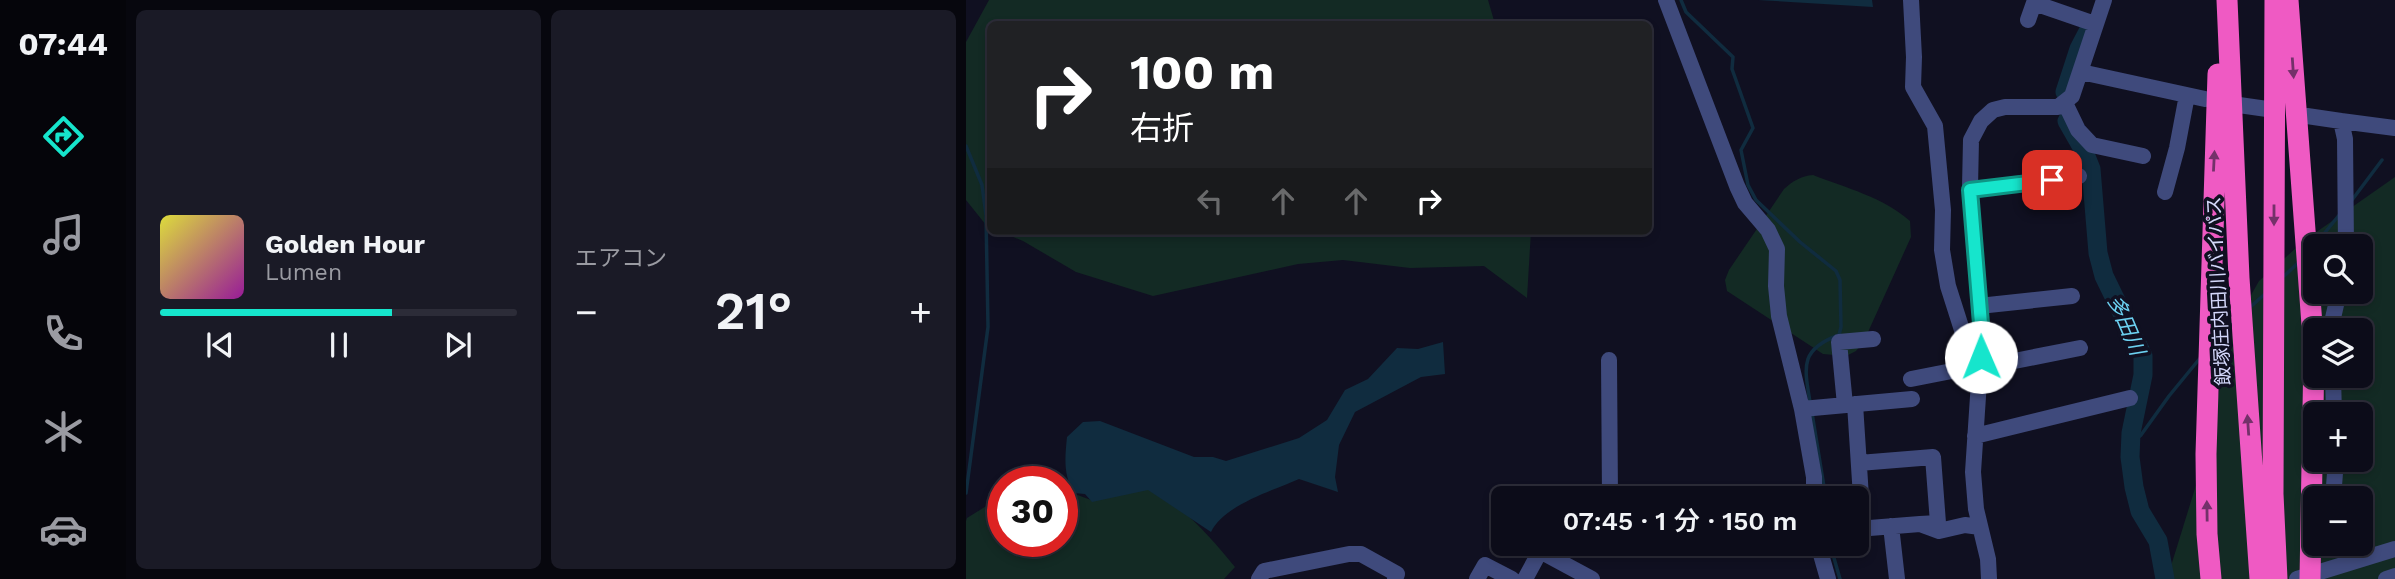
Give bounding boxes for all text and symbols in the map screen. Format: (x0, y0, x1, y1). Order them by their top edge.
text: 07:44 (18, 25, 108, 63)
text: 100 m (1130, 43, 1274, 101)
icon: right (1015, 49, 1106, 140)
one-way arrow (2287, 57, 2298, 79)
text: 右折 (1130, 109, 1194, 147)
icon: directions (39, 112, 88, 161)
pin (2022, 150, 2082, 210)
one-way arrow (2208, 150, 2219, 172)
icon: arrive (2033, 161, 2071, 199)
icon: left (1191, 182, 1229, 220)
icon: ahead (1264, 182, 1302, 220)
icon: ahead (1337, 182, 1375, 220)
icon: right (1410, 182, 1448, 220)
street label: 飯塚庄内田川バイパス (2202, 196, 2235, 386)
one-way arrow (2268, 204, 2280, 226)
icon: music (39, 210, 88, 259)
text: Golden Hour (265, 229, 425, 259)
map controls (2303, 234, 2373, 556)
button: search (2303, 234, 2373, 304)
text: エアコン (575, 245, 667, 272)
text: Lumen (265, 259, 342, 286)
text: 21° (715, 281, 792, 342)
text: − (575, 290, 598, 334)
text: + (909, 290, 932, 334)
water label: 多田川 (2103, 291, 2151, 361)
icon: phone (39, 309, 88, 358)
button: layers (2303, 318, 2373, 388)
position arrow (1944, 320, 2018, 394)
icon: previous (201, 326, 239, 364)
icon: pause (320, 326, 358, 364)
icon: next (439, 326, 477, 364)
button: + (2303, 402, 2373, 472)
icon: climate (39, 407, 88, 456)
one-way arrow (2243, 414, 2254, 436)
speed limit sign: 30 (987, 466, 1078, 557)
button: − (2303, 486, 2373, 556)
one-way arrow (2201, 500, 2213, 522)
icon: car (39, 505, 88, 554)
text: 07:45 · 1 分 · 150 m (1563, 506, 1797, 536)

